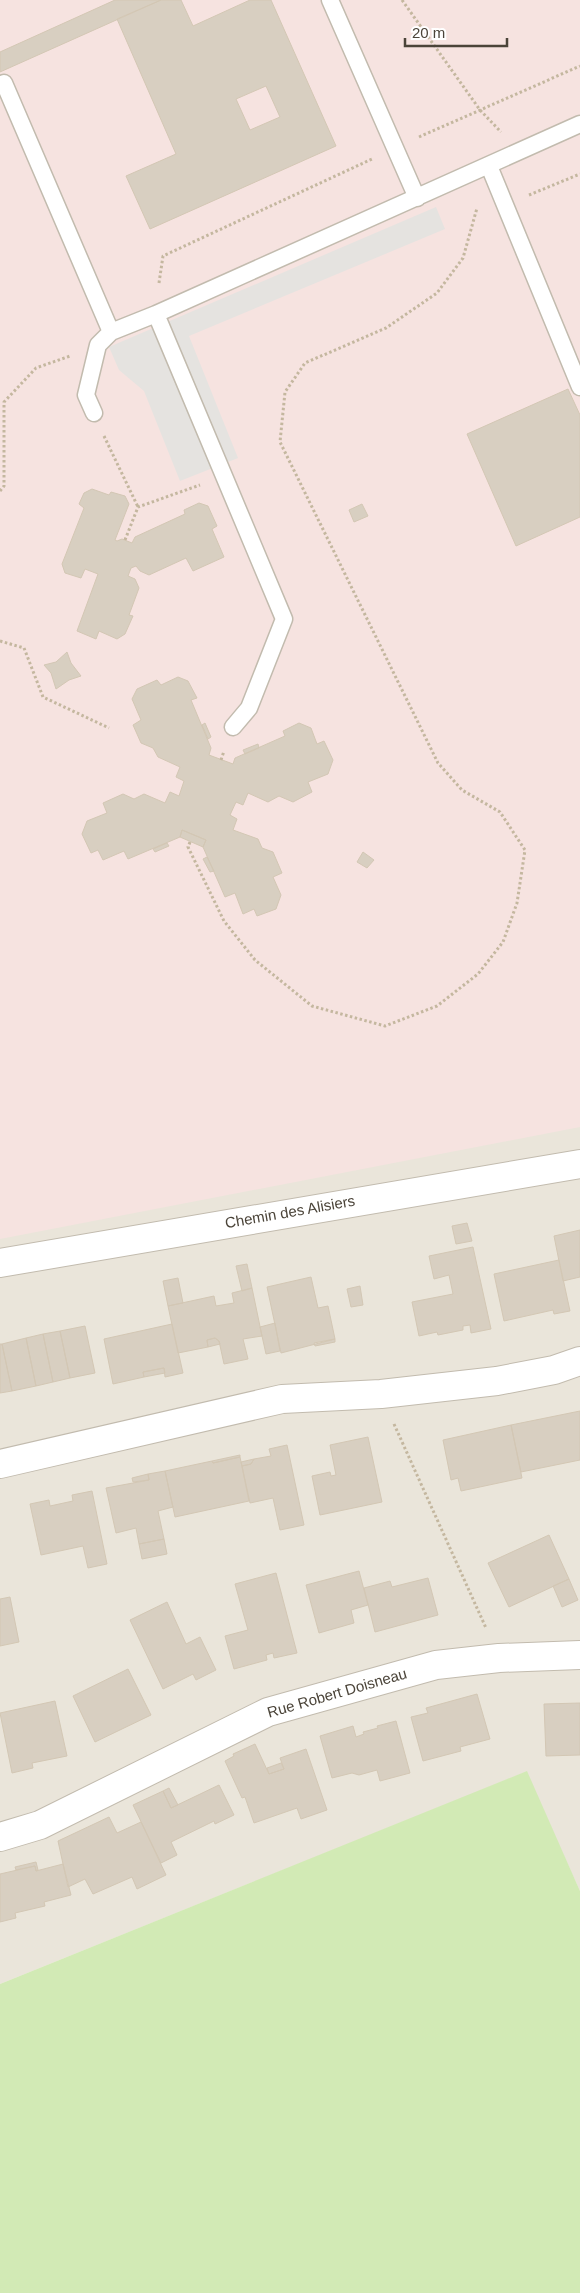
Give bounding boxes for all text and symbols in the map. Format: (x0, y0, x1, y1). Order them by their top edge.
scale bar (405, 15, 508, 47)
text: 20 m (412, 24, 445, 41)
street label: Chemin des Alisiers (224, 1192, 356, 1231)
street label: Rue Robert Doisneau (265, 1664, 409, 1721)

